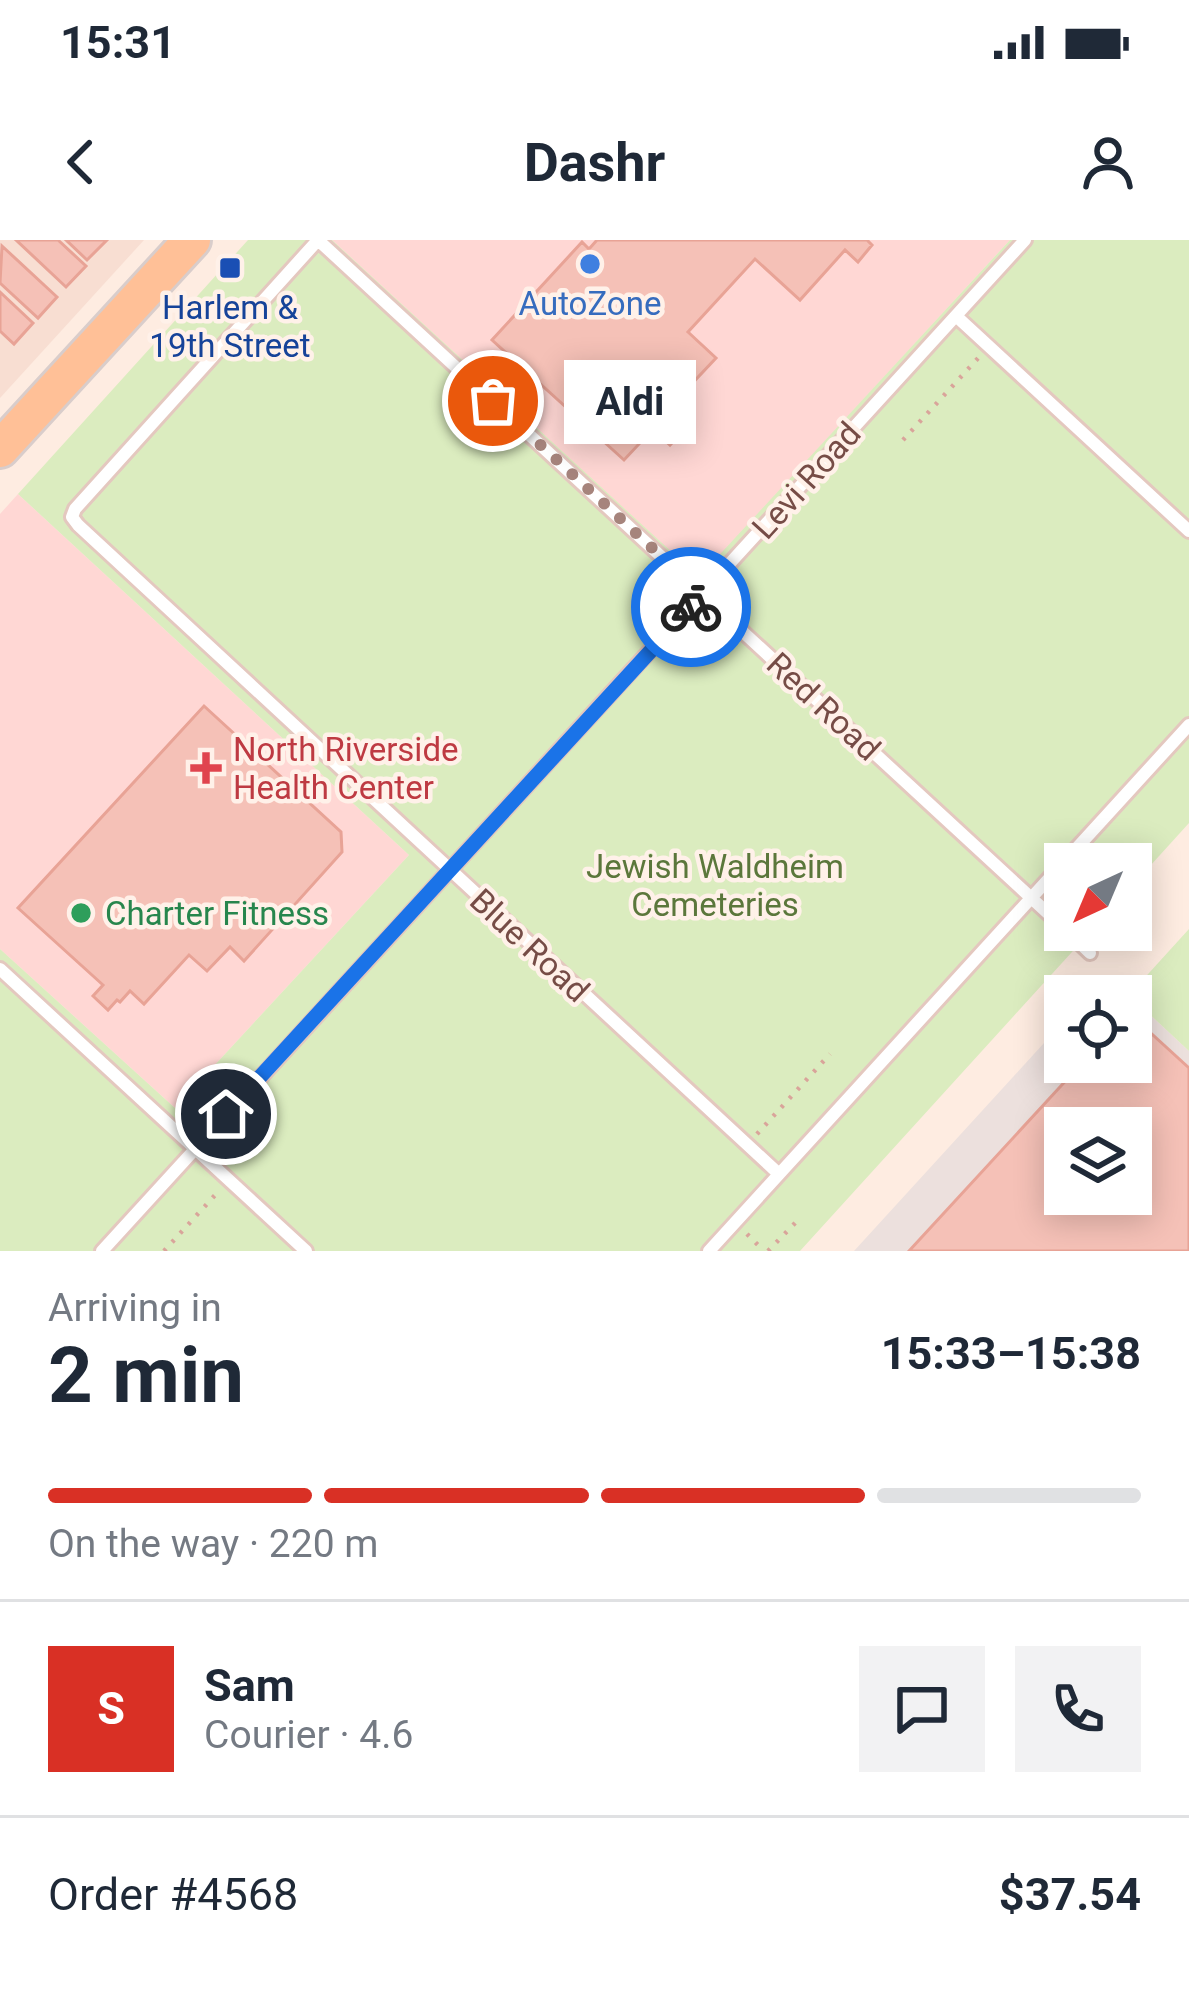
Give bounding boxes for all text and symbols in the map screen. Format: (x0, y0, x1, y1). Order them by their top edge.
text: 15:31 (60, 16, 176, 69)
icon: back (48, 129, 114, 195)
icon: person (1075, 129, 1141, 195)
text: Dashr (524, 131, 665, 194)
marker: AutoZone (577, 251, 603, 277)
marker: Harlem & 19th Street (217, 255, 243, 281)
place label: AutoZone (519, 284, 661, 323)
place label: Harlem & 19th Street (149, 288, 311, 365)
pin (442, 350, 544, 452)
callout: Aldi (565, 359, 697, 443)
icon: bag (460, 368, 526, 434)
text: Aldi (596, 379, 664, 425)
street label: Levi Road (744, 414, 869, 547)
courier (631, 547, 751, 667)
icon: bike (658, 574, 724, 640)
street label: Red Road (759, 644, 888, 768)
place label: North Riverside Health Center (233, 730, 459, 807)
marker: North Riverside Health Center (190, 752, 222, 784)
north arrow (1044, 843, 1152, 951)
map controls (1044, 843, 1152, 1215)
park label: Jewish Waldheim Cemeteries (586, 847, 844, 924)
street label: Blue Road (462, 881, 597, 1010)
place label: Charter Fitness (105, 894, 329, 933)
marker: Charter Fitness (68, 900, 94, 926)
button: locate (1044, 975, 1152, 1083)
pin (175, 1063, 277, 1165)
icon: home (193, 1081, 259, 1147)
button: layers (1044, 1107, 1152, 1215)
text: Arriving in (48, 1285, 222, 1331)
text: 15:33–15:38 (881, 1327, 1141, 1380)
text: 2 min (48, 1330, 244, 1421)
text: On the way · 220 m (48, 1521, 379, 1567)
button: chat (859, 1646, 985, 1772)
button: phone (1015, 1646, 1141, 1772)
text: Sam (204, 1659, 295, 1712)
text: S (97, 1682, 125, 1735)
text: Courier · 4.6 (204, 1712, 413, 1758)
text: Order #4568 (48, 1868, 298, 1921)
text: $37.54 (999, 1868, 1141, 1921)

